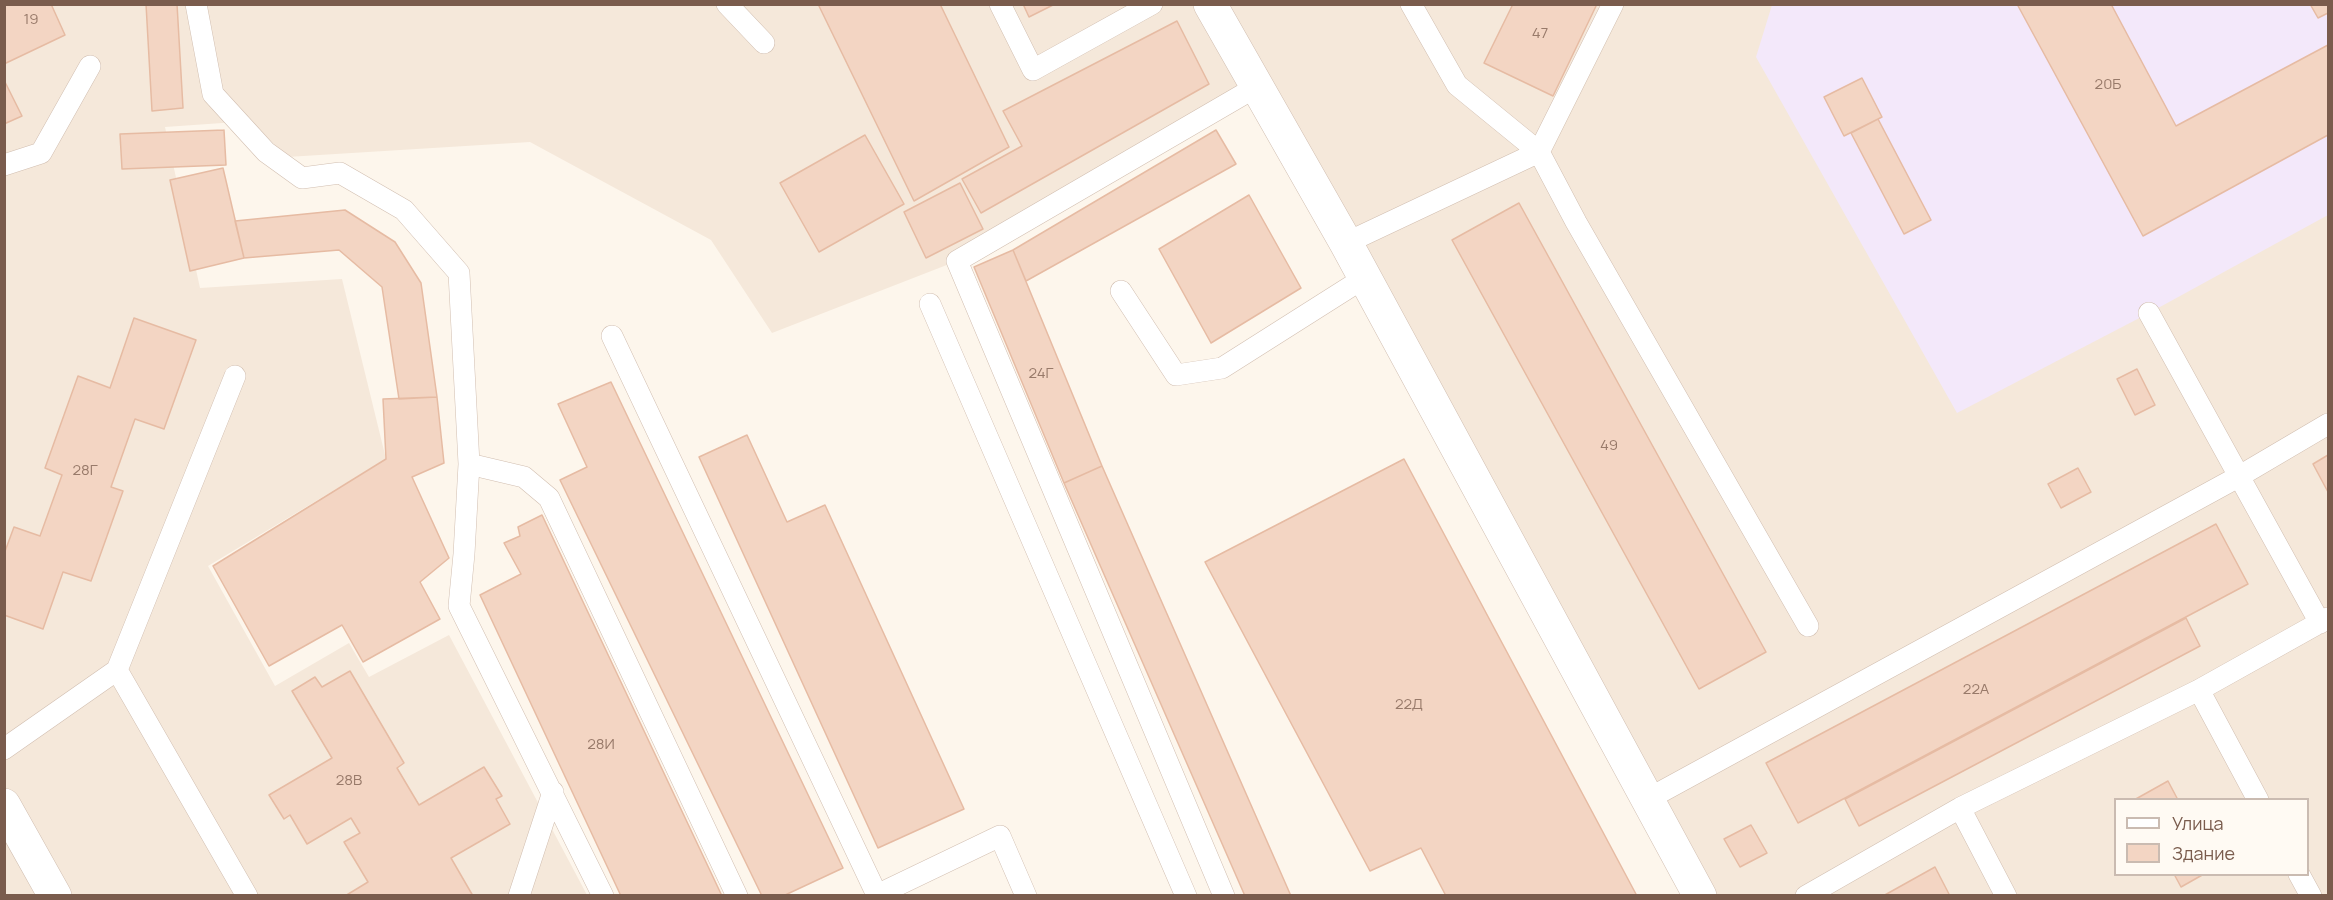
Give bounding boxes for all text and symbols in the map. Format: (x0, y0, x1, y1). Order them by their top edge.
house number: 19 (23, 11, 39, 29)
house number: 47 (1532, 25, 1548, 43)
house number: 20Б (2095, 76, 2121, 94)
house number: 24Г (1028, 365, 1054, 383)
house number: 49 (1600, 437, 1618, 455)
house number: 28Г (72, 462, 98, 480)
house number: 22А (1963, 681, 1989, 699)
house number: 22Д (1395, 696, 1423, 714)
house number: 28И (587, 736, 615, 754)
house number: 28В (336, 772, 362, 790)
legend (2114, 798, 2309, 876)
text: Улица (2172, 811, 2224, 835)
text: Здание (2172, 841, 2235, 865)

